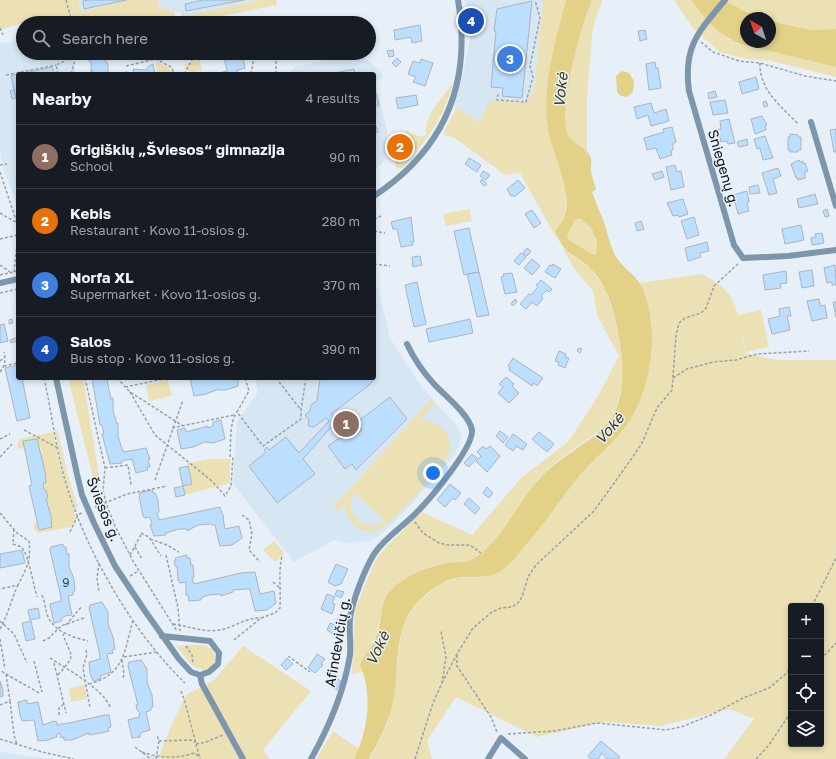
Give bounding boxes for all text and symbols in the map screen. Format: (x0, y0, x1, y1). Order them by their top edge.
pin: 4 (458, 6, 484, 36)
north arrow (740, 12, 776, 48)
search box (16, 16, 376, 60)
icon: search (30, 27, 52, 49)
text: Search here (62, 29, 148, 47)
pin: 3 (497, 44, 523, 74)
water label: Vokė (549, 70, 571, 108)
text: Nearby (32, 88, 92, 109)
text: 4 results (306, 90, 360, 106)
street label: Sniegenų g. (705, 127, 743, 209)
pin: 2 (387, 132, 413, 162)
text: Grigiškių „Šviesos“ gimnazija (70, 140, 285, 158)
text: 1 (42, 149, 48, 165)
text: 90 m (329, 149, 360, 165)
text: School (70, 158, 113, 174)
text: Kebis (70, 204, 111, 222)
text: 2 (41, 213, 49, 229)
text: 280 m (322, 213, 360, 229)
text: Restaurant · Kovo 11-osios g. (70, 222, 249, 238)
text: Norfa XL (70, 268, 134, 286)
text: 3 (41, 277, 49, 293)
text: 370 m (323, 277, 360, 293)
text: Supermarket · Kovo 11-osios g. (70, 286, 261, 302)
text: Salos (70, 332, 111, 350)
text: 4 (41, 341, 49, 357)
text: 390 m (322, 341, 360, 357)
text: Bus stop · Kovo 11-osios g. (70, 350, 235, 366)
water label: Vokė (591, 408, 628, 447)
pin: 1 (333, 409, 359, 439)
your location (423, 463, 443, 483)
street label: Šviesos g. (83, 474, 125, 544)
house number: 9 (62, 575, 70, 590)
street label: Afindevičių g. (321, 596, 353, 688)
map controls (788, 603, 824, 747)
button: + (788, 603, 824, 639)
water label: Vokė (361, 627, 393, 668)
button: − (788, 639, 824, 675)
button: locate (788, 675, 824, 711)
button: layers (788, 711, 824, 747)

